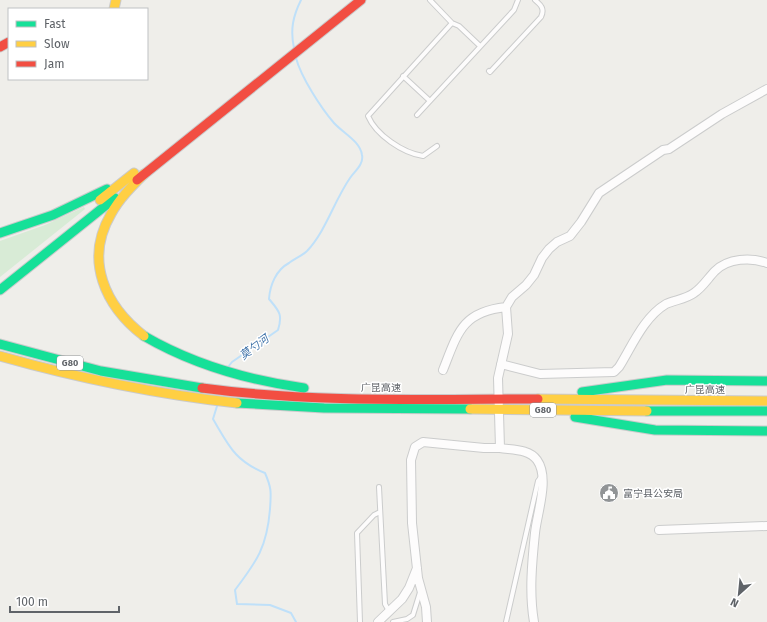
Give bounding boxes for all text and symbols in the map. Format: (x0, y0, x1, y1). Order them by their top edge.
legend (8, 8, 148, 80)
text: Fast (44, 17, 66, 31)
text: Slow (44, 37, 70, 51)
text: Jam (44, 57, 64, 71)
water label: 莫勺河 (237, 331, 273, 363)
road number: G80 (57, 356, 83, 370)
street label: 广昆高速 (361, 382, 401, 394)
street label: 广昆高速 (685, 384, 725, 396)
road number: G80 (530, 403, 556, 417)
public building icon: 富宁县公安局 (598, 482, 620, 504)
place label: 富宁县公安局 (623, 488, 683, 500)
north arrow (719, 574, 759, 614)
scale bar (10, 588, 119, 614)
text: 100 m (16, 595, 48, 609)
text: N (728, 595, 741, 610)

